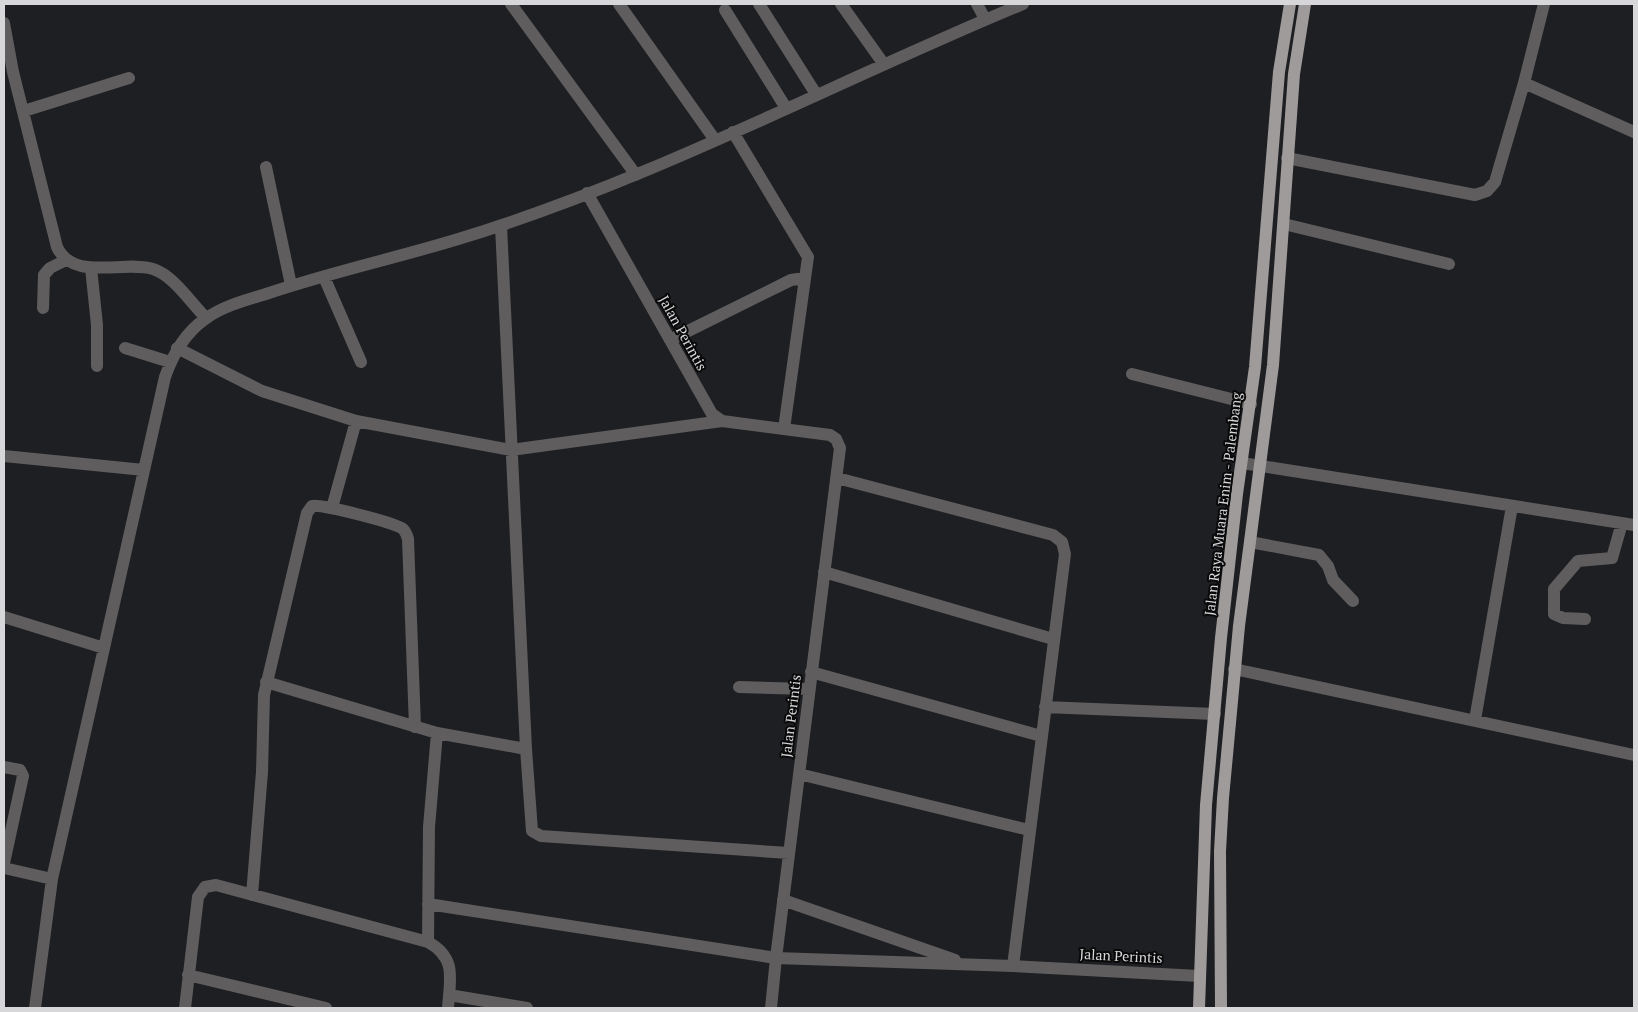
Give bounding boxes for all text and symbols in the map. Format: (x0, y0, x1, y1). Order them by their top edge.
street label: Jalan Perintis (655, 292, 712, 374)
street label: Jalan Raya Muara Enim - Palembang (1199, 391, 1246, 617)
street label: Jalan Perintis (776, 673, 805, 758)
street label: Jalan Perintis (1079, 944, 1163, 967)

